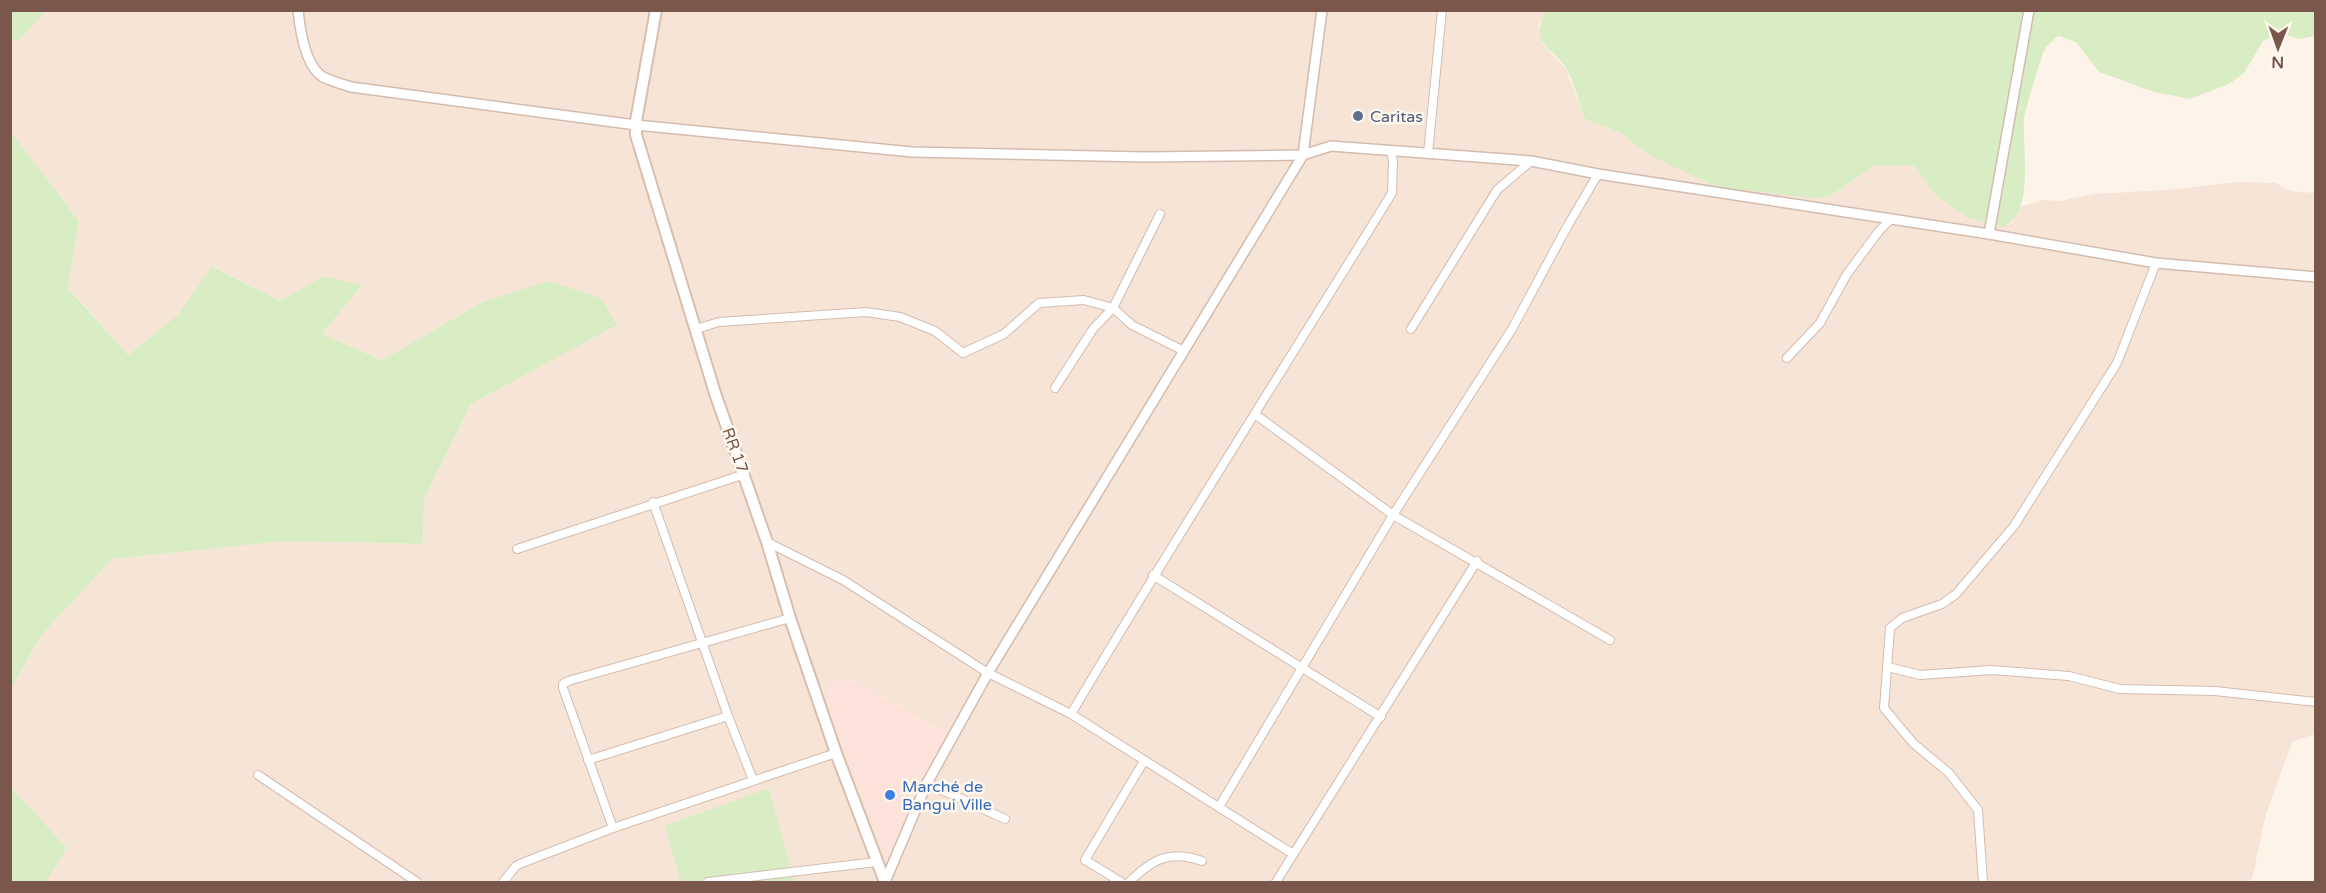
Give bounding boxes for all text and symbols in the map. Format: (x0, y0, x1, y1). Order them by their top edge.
north arrow (2248, 18, 2308, 78)
text: N (2271, 52, 2284, 72)
place label: Caritas (1370, 107, 1423, 127)
marker: Caritas (1351, 109, 1365, 123)
street label: RR 17 (718, 425, 753, 476)
place label: Marché de Bangui Ville (902, 777, 992, 815)
marker: Marché de Bangui Ville (883, 788, 897, 802)

